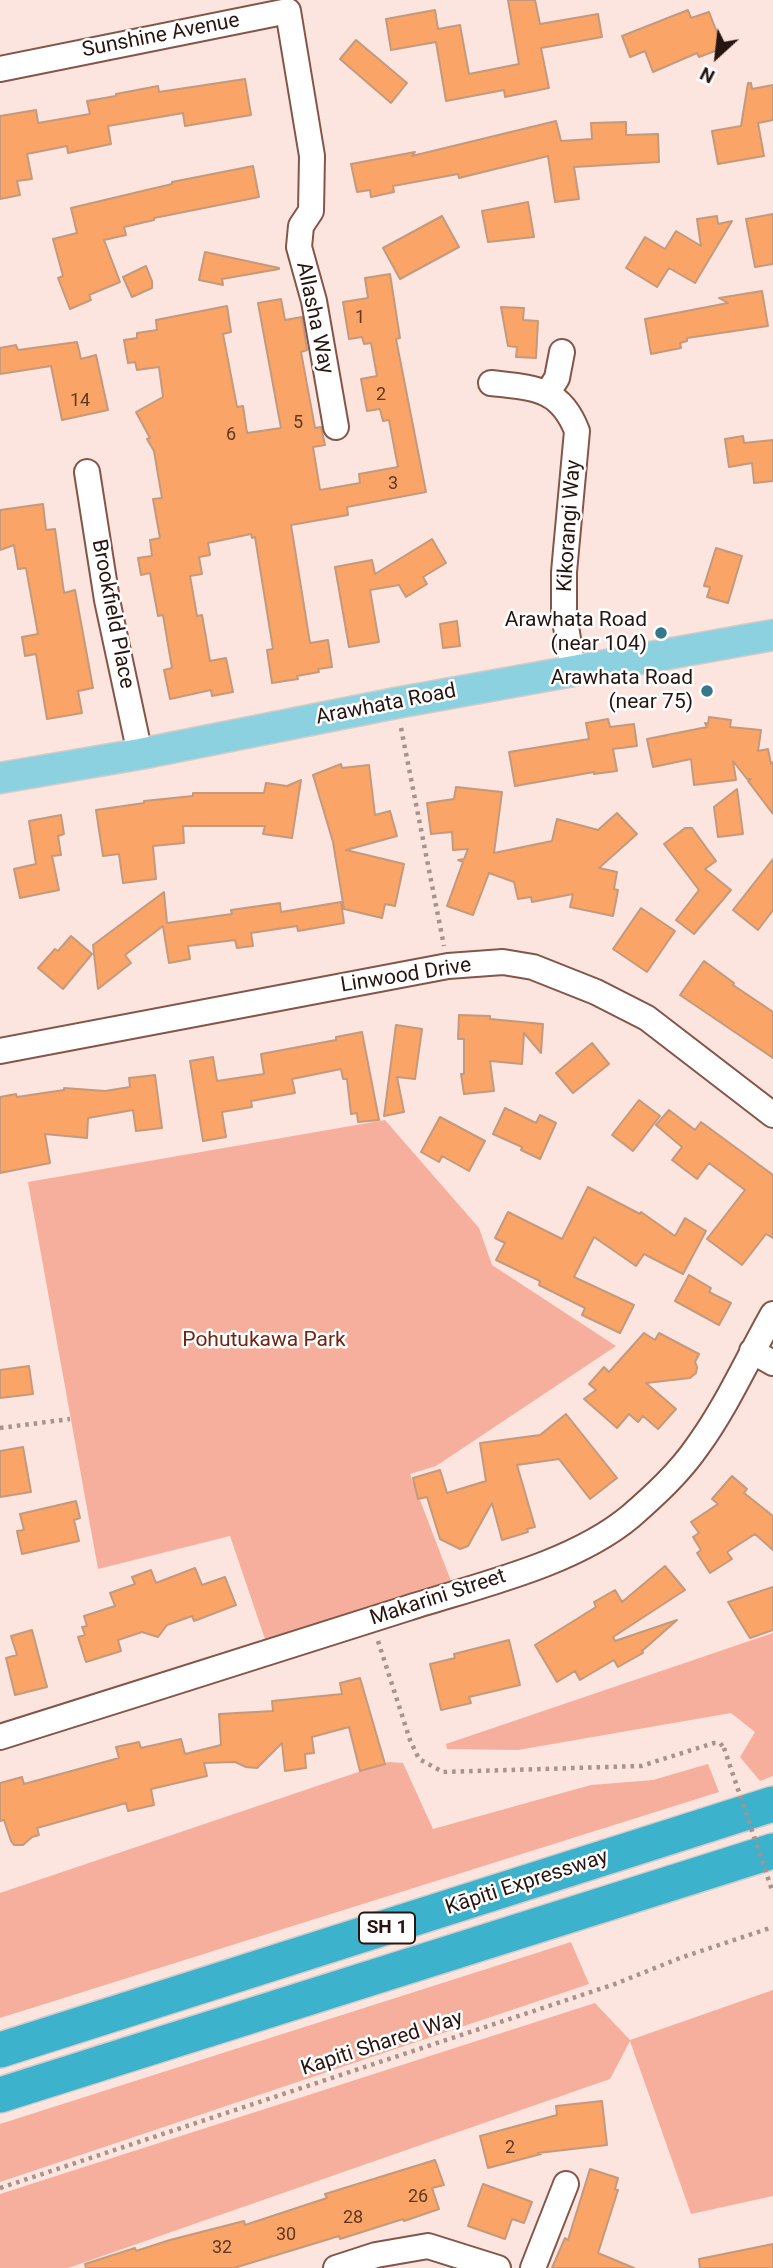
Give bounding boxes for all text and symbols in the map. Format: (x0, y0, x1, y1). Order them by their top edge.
street label: Sunshine Avenue (80, 8, 242, 64)
north arrow (682, 21, 752, 91)
text: N (696, 62, 718, 88)
street label: Allasha Way (290, 260, 338, 376)
house number: 1 (355, 307, 365, 329)
house number: 2 (376, 384, 386, 406)
house number: 14 (70, 390, 90, 412)
house number: 5 (293, 412, 303, 434)
house number: 6 (226, 424, 236, 446)
street label: Kikorangi Way (553, 459, 587, 593)
house number: 3 (388, 473, 398, 495)
street label: Brookfield Place (85, 537, 139, 691)
place label: Arawhata Road (near 104) (505, 608, 647, 658)
marker: Arawhata Road (near 104) (653, 625, 669, 641)
place label: Arawhata Road (near 75) (551, 666, 693, 716)
street label: Arawhata Road (314, 679, 458, 731)
marker: Arawhata Road (near 75) (699, 683, 715, 699)
street label: Linwood Drive (339, 953, 473, 999)
park label: Pohutukawa Park (182, 1328, 346, 1354)
street label: Makarini Street (367, 1564, 509, 1632)
street label: Kāpiti Expressway (442, 1845, 612, 1921)
road number: SH 1 (359, 1912, 415, 1944)
street label: Kapiti Shared Way (298, 2006, 466, 2082)
house number: 2 (505, 2137, 515, 2159)
house number: 26 (408, 2186, 428, 2208)
house number: 28 (343, 2207, 363, 2229)
house number: 30 (276, 2224, 296, 2246)
house number: 32 (212, 2237, 232, 2259)

